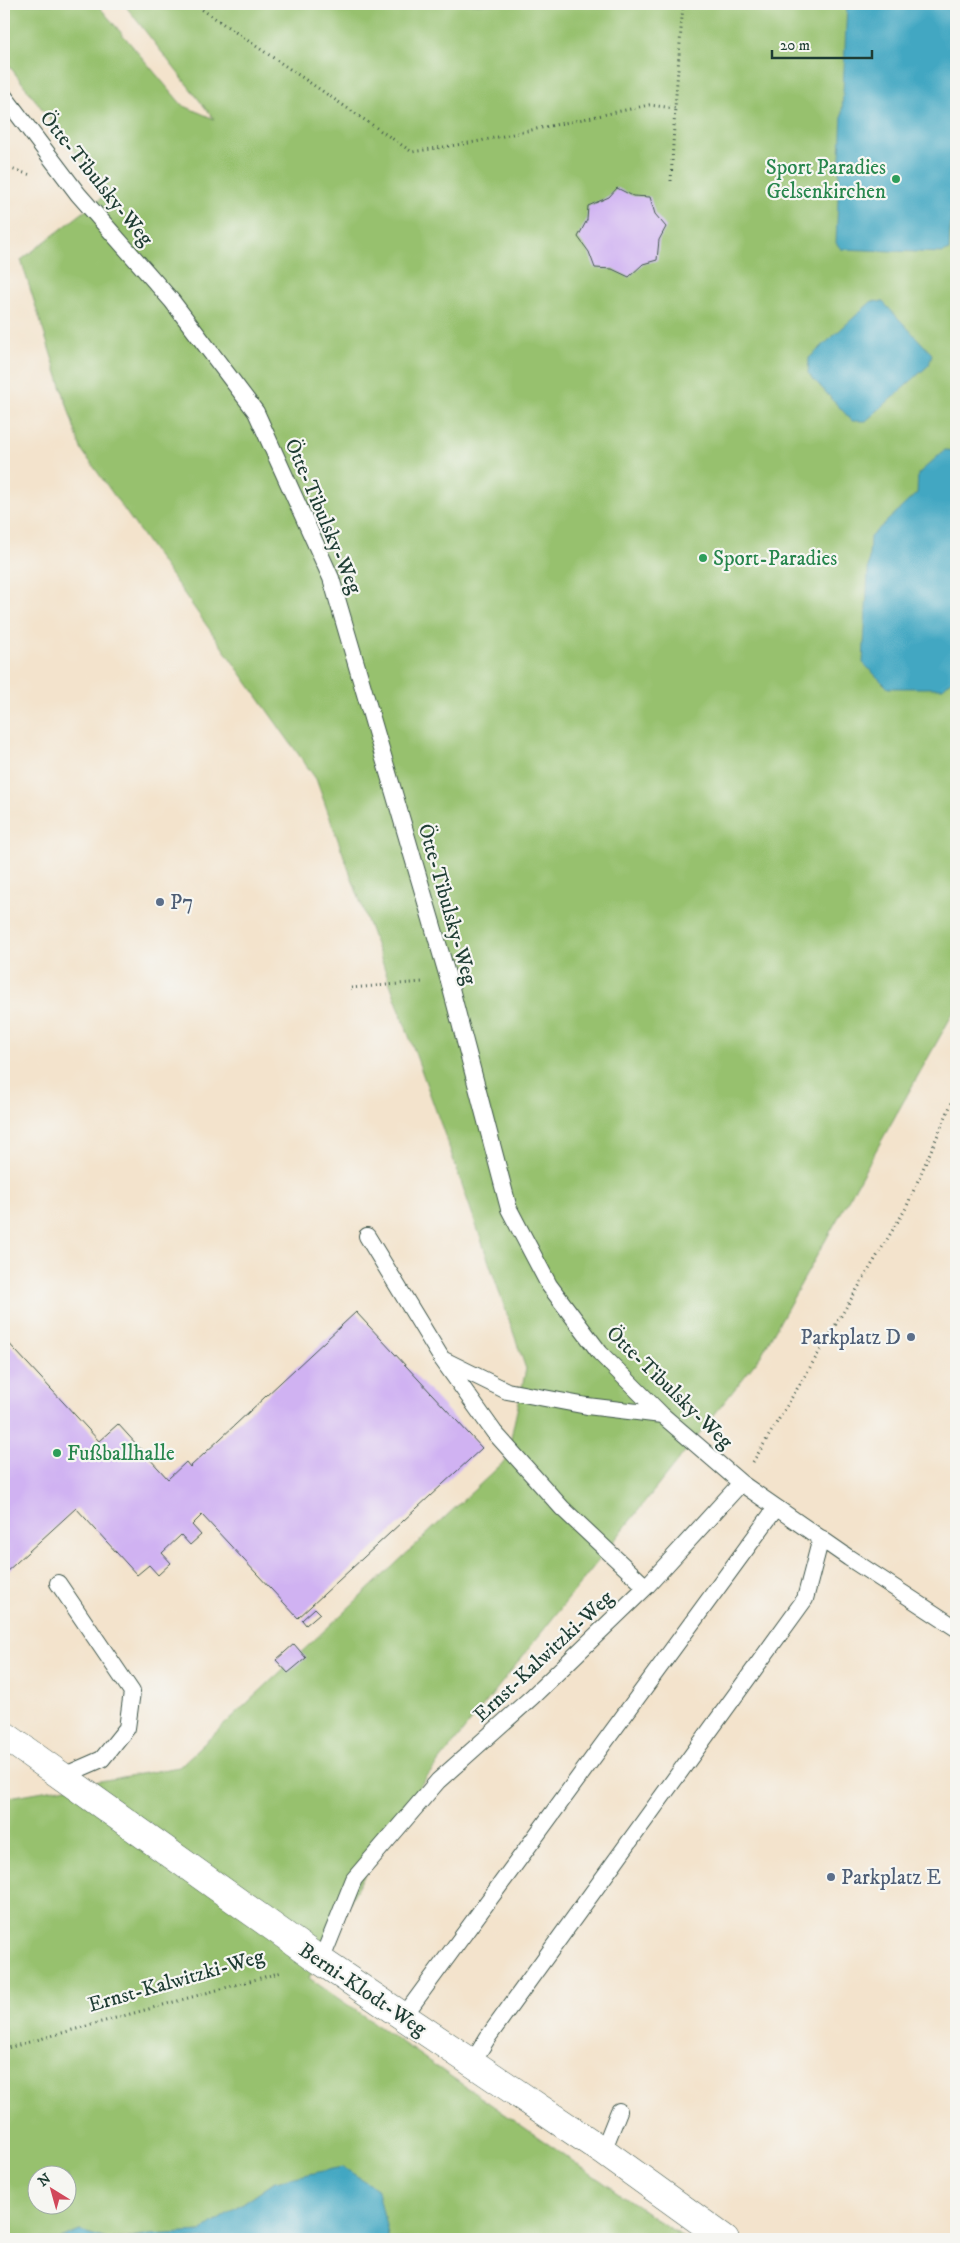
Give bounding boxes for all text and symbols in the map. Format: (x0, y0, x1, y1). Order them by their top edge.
scale bar (772, 28, 872, 60)
text: 20 m (780, 36, 810, 55)
street label: Ötte-Tibulsky-Weg (34, 105, 160, 252)
place label: Sport Paradies Gelsenkirchen (766, 155, 886, 205)
marker: Sport Paradies Gelsenkirchen (890, 173, 902, 185)
street label: Ötte-Tibulsky-Weg (279, 434, 369, 599)
place label: Sport-Paradies (713, 546, 837, 572)
marker: Sport-Paradies (697, 552, 709, 564)
street label: Ötte-Tibulsky-Weg (412, 821, 484, 988)
place label: P7 (170, 890, 193, 916)
marker: P7 (154, 896, 166, 908)
street label: Ötte-Tibulsky-Weg (601, 1320, 739, 1455)
place label: Parkplatz D (800, 1325, 901, 1351)
marker: Parkplatz D (905, 1331, 917, 1343)
place label: Fußballhalle (67, 1441, 175, 1467)
marker: Fußballhalle (51, 1447, 63, 1459)
street label: Ernst-Kalwitzki-Weg (468, 1585, 620, 1728)
place label: Parkplatz E (841, 1865, 941, 1891)
marker: Parkplatz E (825, 1871, 837, 1883)
street label: Berni-Klodt-Weg (293, 1937, 432, 2043)
street label: Ernst-Kalwitzki-Weg (85, 1943, 268, 2019)
north arrow (28, 2166, 78, 2216)
text: N (35, 2169, 55, 2191)

